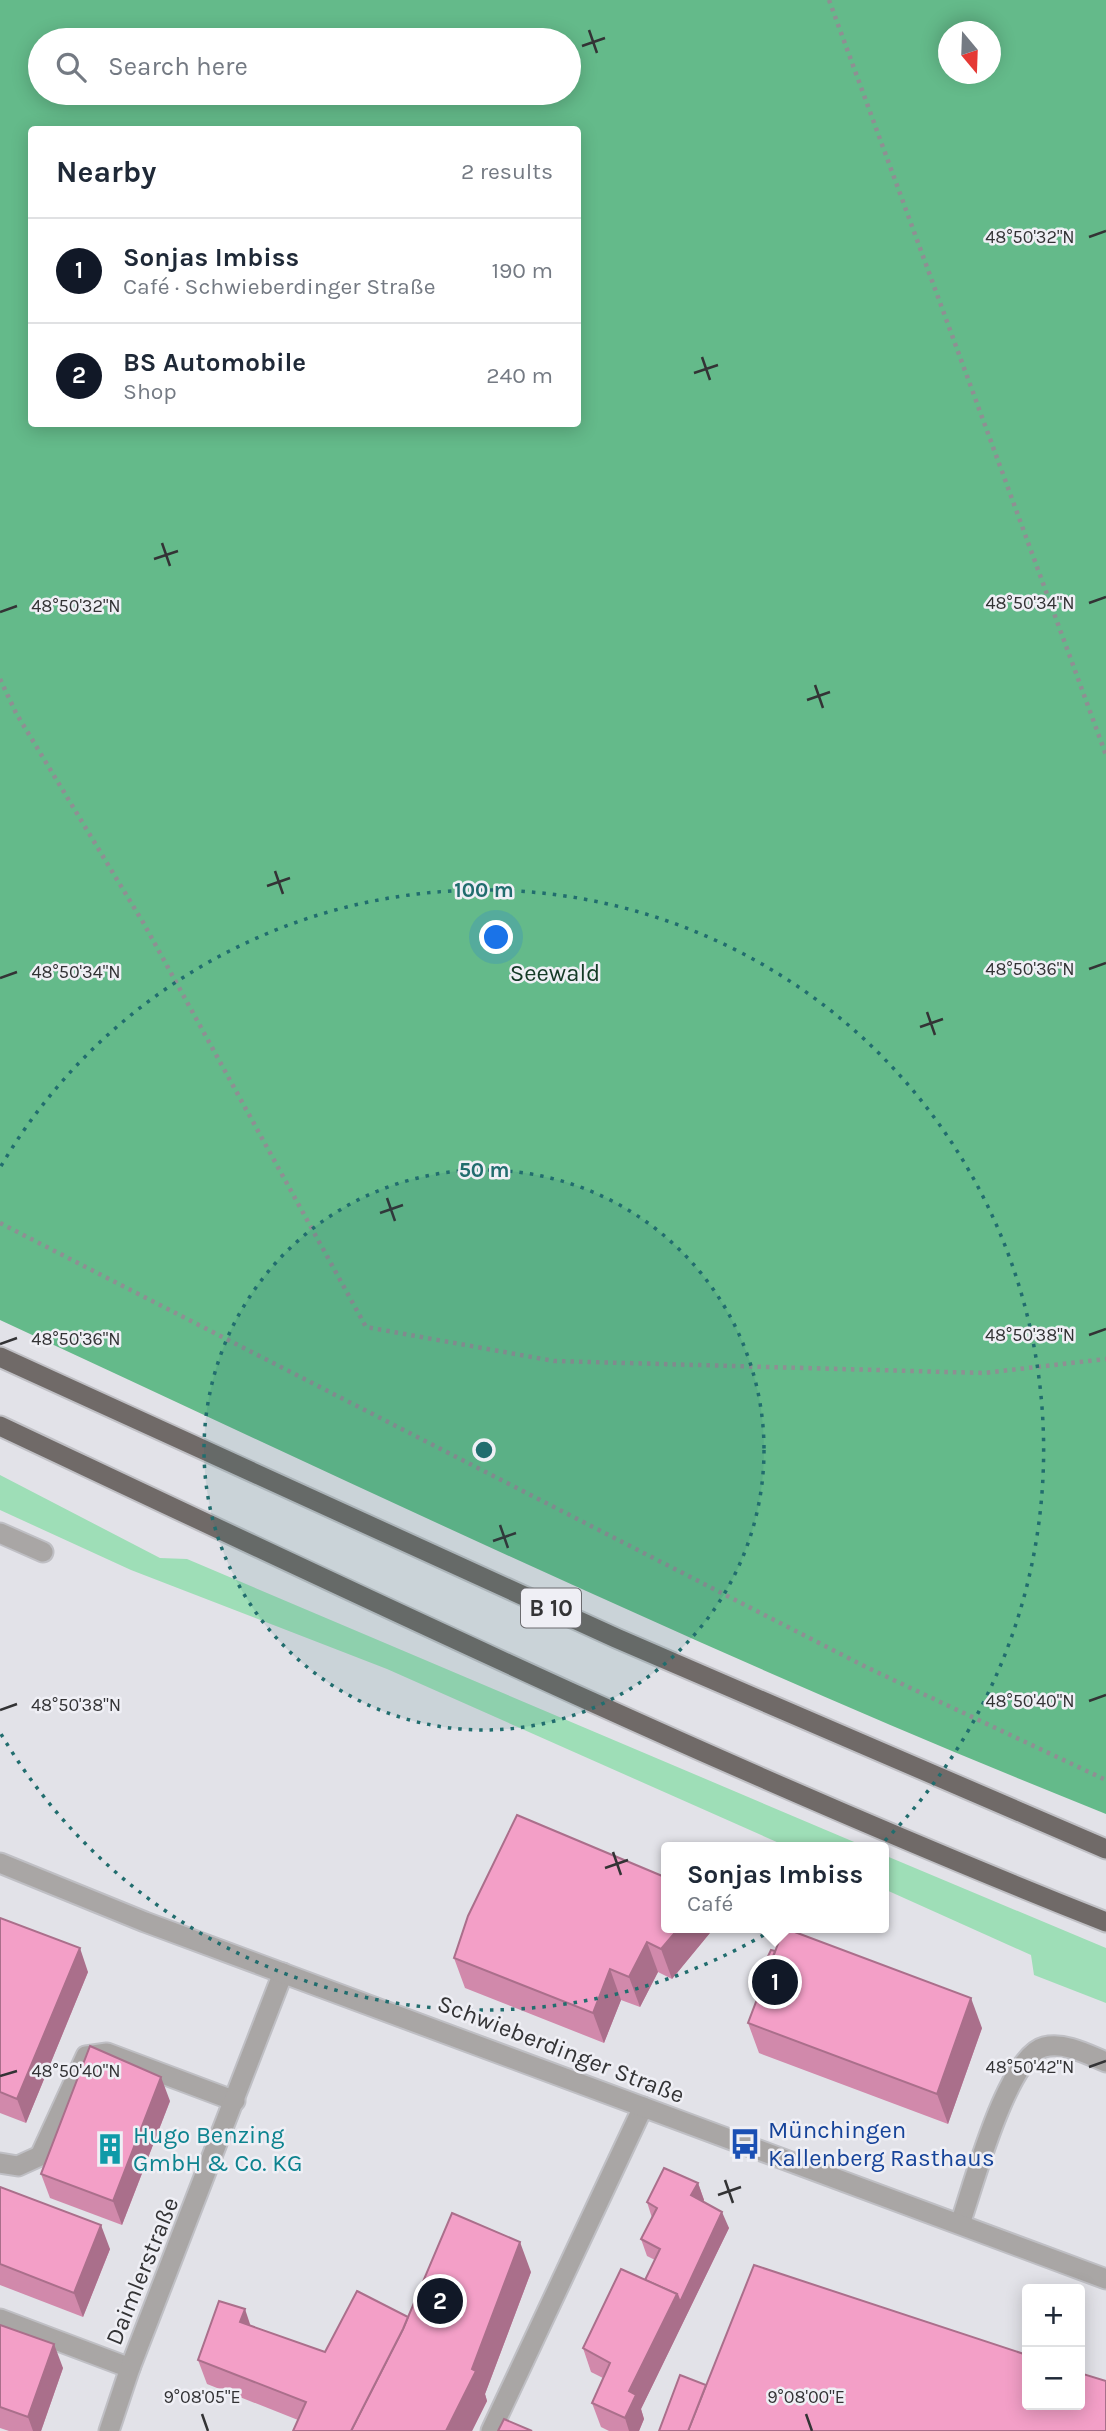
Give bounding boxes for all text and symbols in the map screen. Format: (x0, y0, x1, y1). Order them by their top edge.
north arrow (938, 21, 1001, 84)
search box (28, 28, 581, 105)
icon: search (52, 48, 90, 86)
text: Search here (108, 51, 248, 82)
text: Nearby (56, 154, 156, 190)
text: 2 results (461, 158, 553, 185)
text: 48°50'32"N (985, 226, 1075, 248)
text: Sonjas Imbiss (123, 242, 299, 273)
text: 1 (75, 257, 83, 284)
text: 190 m (491, 257, 553, 284)
text: Café · Schwieberdinger Straße (123, 273, 436, 300)
text: BS Automobile (123, 347, 306, 378)
text: 2 (72, 362, 86, 389)
text: 240 m (486, 362, 553, 389)
text: Shop (123, 378, 177, 405)
text: 48°50'34"N (985, 592, 1075, 614)
text: 48°50'32"N (31, 595, 121, 617)
text: 100 m (454, 878, 514, 902)
your location (479, 920, 513, 954)
text: 48°50'36"N (985, 958, 1075, 980)
park label: Seewald (510, 959, 600, 987)
text: 48°50'34"N (31, 961, 121, 983)
text: 50 m (459, 1158, 509, 1182)
text: 48°50'38"N (985, 1324, 1075, 1346)
text: 48°50'36"N (31, 1328, 121, 1350)
centre of rings (472, 1438, 496, 1462)
road number: B 10 (521, 1588, 581, 1628)
text: 48°50'40"N (985, 1690, 1075, 1712)
text: 48°50'38"N (31, 1694, 121, 1716)
popup (661, 1842, 889, 1933)
text: Sonjas Imbiss (687, 1859, 863, 1890)
text: Café (687, 1890, 733, 1917)
pin: 1 (752, 1956, 798, 2008)
street label: Schwieberdinger Straße (434, 1989, 688, 2109)
text: 48°50'42"N (986, 2056, 1074, 2078)
text: 48°50'40"N (31, 2060, 121, 2082)
place label: Münchingen Kallenberg Rasthaus (768, 2116, 995, 2172)
place label: Hugo Benzing GmbH & Co. KG (133, 2121, 302, 2177)
bus stop icon: Münchingen Kallenberg Rasthaus (728, 2127, 762, 2161)
building icon: Hugo Benzing GmbH & Co. KG (93, 2132, 127, 2166)
street label: Daimlerstraße (100, 2193, 184, 2349)
pin: 2 (417, 2275, 463, 2327)
map controls (1022, 2284, 1085, 2410)
button: + (1022, 2284, 1085, 2347)
button: − (1022, 2347, 1085, 2410)
text: 9°08'05"E (163, 2386, 241, 2408)
text: 9°08'00"E (767, 2386, 845, 2408)

